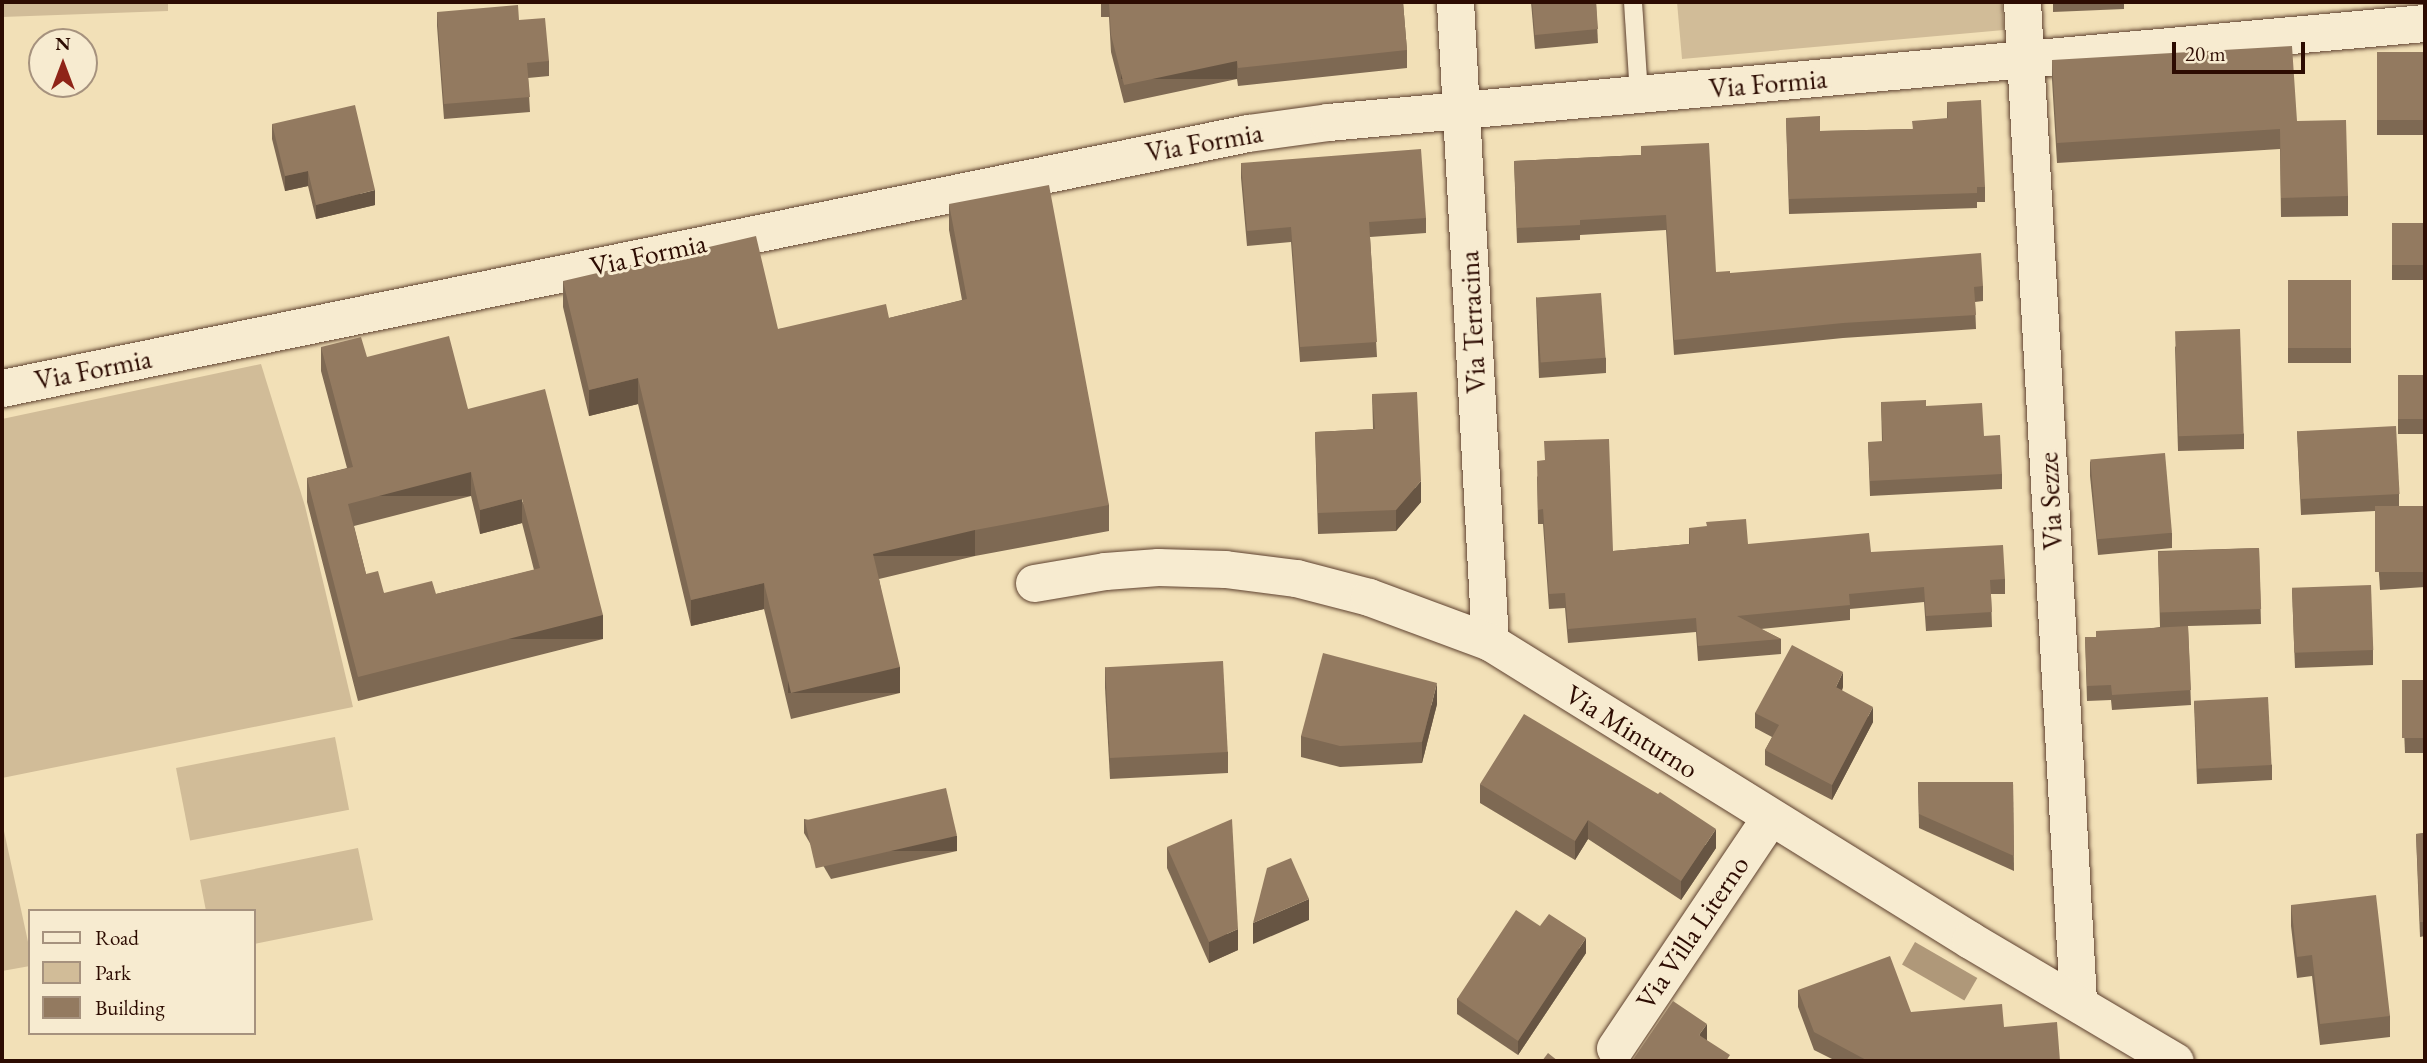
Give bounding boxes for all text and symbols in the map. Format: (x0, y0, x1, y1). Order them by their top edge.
north arrow (28, 28, 98, 98)
scale bar (2175, 28, 2308, 72)
text: N (55, 31, 71, 56)
text: 20 m (2185, 40, 2226, 67)
street label: Via Formia (1708, 61, 1828, 105)
street label: Via Formia (1143, 115, 1265, 169)
street label: Via Formia (587, 225, 709, 283)
street label: Via Terracina (1451, 250, 1493, 394)
street label: Via Formia (32, 341, 154, 397)
street label: Via Sezze (2031, 451, 2069, 551)
street label: Via Minturno (1559, 677, 1705, 785)
street label: Via Villa Literno (1628, 849, 1756, 1015)
legend (28, 909, 256, 1035)
text: Road (95, 924, 139, 951)
text: Park (95, 959, 131, 986)
text: Building (95, 994, 165, 1021)

